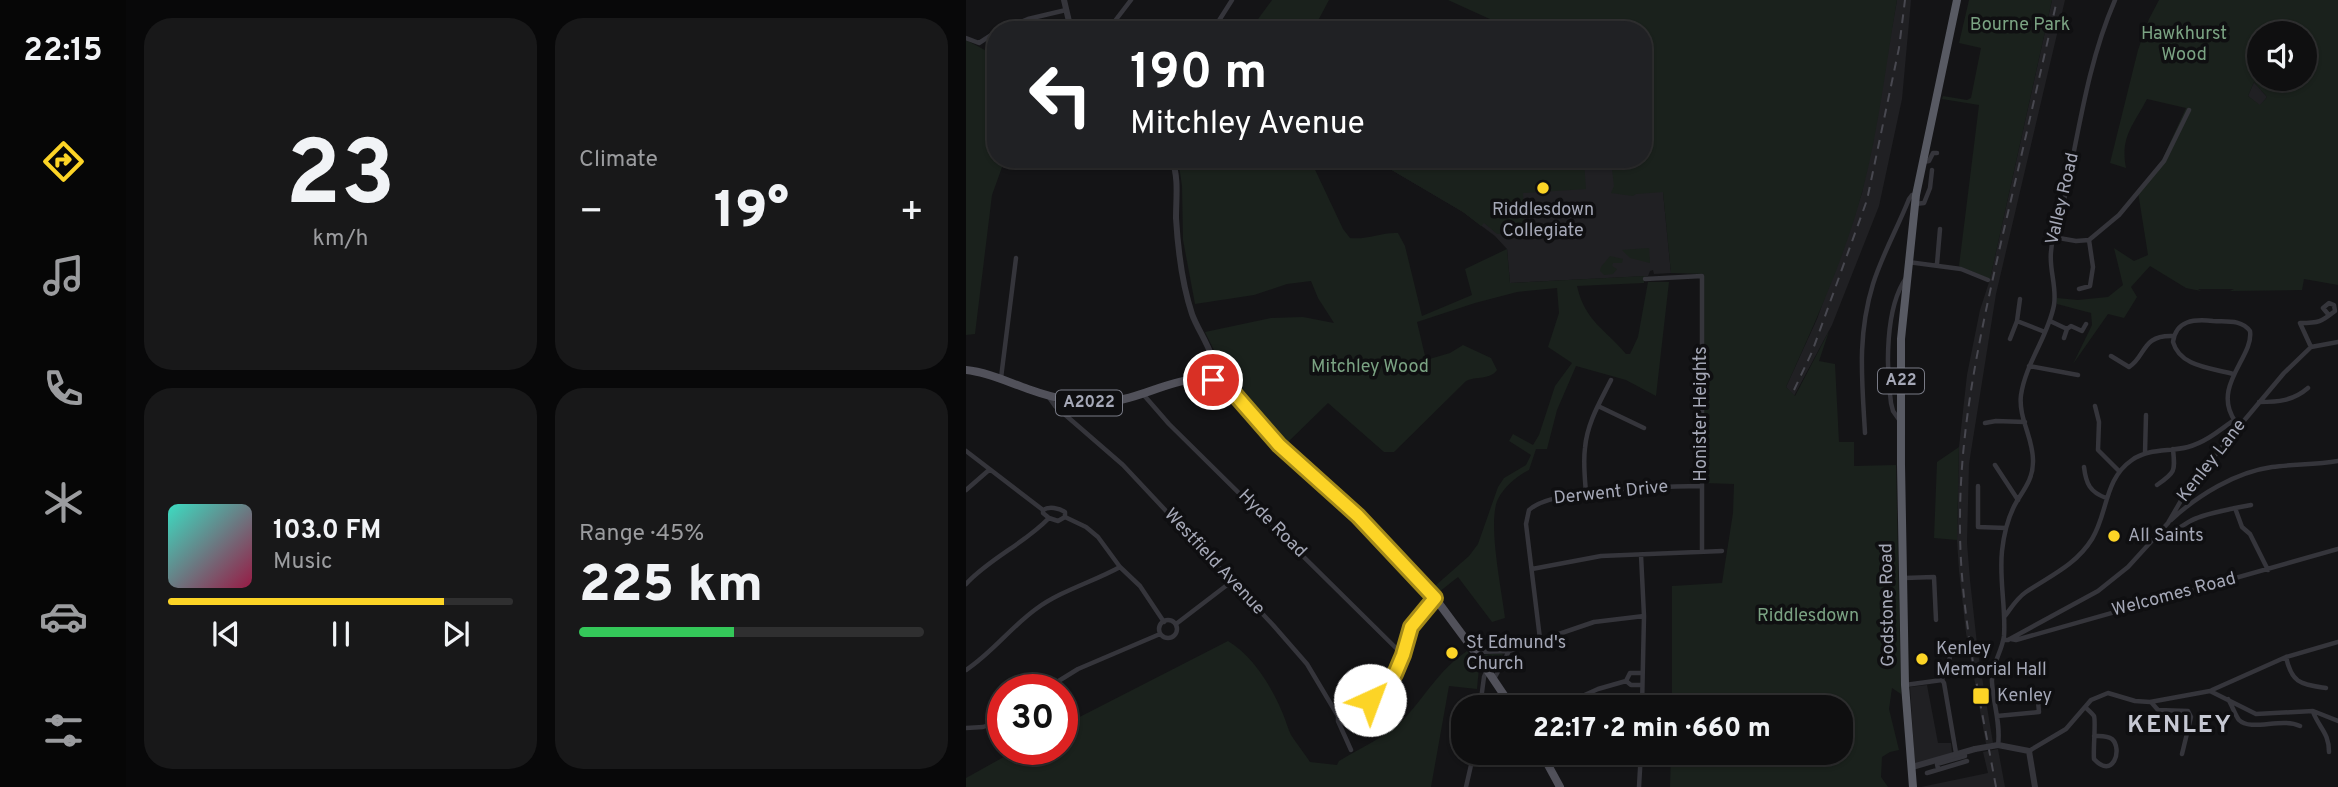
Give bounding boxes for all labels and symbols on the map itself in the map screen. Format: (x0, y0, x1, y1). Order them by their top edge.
park label: Bourne Park (1970, 14, 2070, 37)
park label: Hawkhurst Wood (2141, 23, 2227, 67)
street label: Valley Road (2041, 151, 2085, 247)
marker: Riddlesdown Collegiate (1535, 180, 1551, 196)
place label: Riddlesdown Collegiate (1492, 199, 1594, 243)
street label: Honister Heights (1690, 346, 1713, 482)
pin (1183, 350, 1243, 410)
park label: Mitchley Wood (1311, 356, 1429, 379)
road number: A22 (1878, 368, 1924, 394)
road number: A2022 (1056, 390, 1122, 416)
street label: Kenley Lane (2172, 415, 2252, 507)
street label: Derwent Drive (1553, 476, 1669, 510)
street label: Hyde Road (1233, 485, 1311, 563)
street label: Westfield Avenue (1159, 504, 1269, 620)
place label: All Saints (2128, 525, 2204, 548)
marker: All Saints (2106, 528, 2122, 544)
street label: Godstone Road (1875, 543, 1901, 667)
street label: Welcomes Road (2109, 567, 2239, 623)
park label: Riddlesdown (1757, 605, 1859, 628)
place label: St Edmund's Church (1466, 632, 1566, 676)
place label: Kenley Memorial Hall (1936, 638, 2047, 682)
marker: St Edmund's Church (1444, 645, 1460, 661)
marker: Kenley Memorial Hall (1914, 651, 1930, 667)
position arrow (1333, 663, 1407, 737)
speed limit sign: 30 (987, 674, 1078, 765)
place label: Kenley (1997, 685, 2052, 708)
marker: Kenley (1971, 686, 1991, 706)
district label: KENLEY (2127, 711, 2233, 741)

